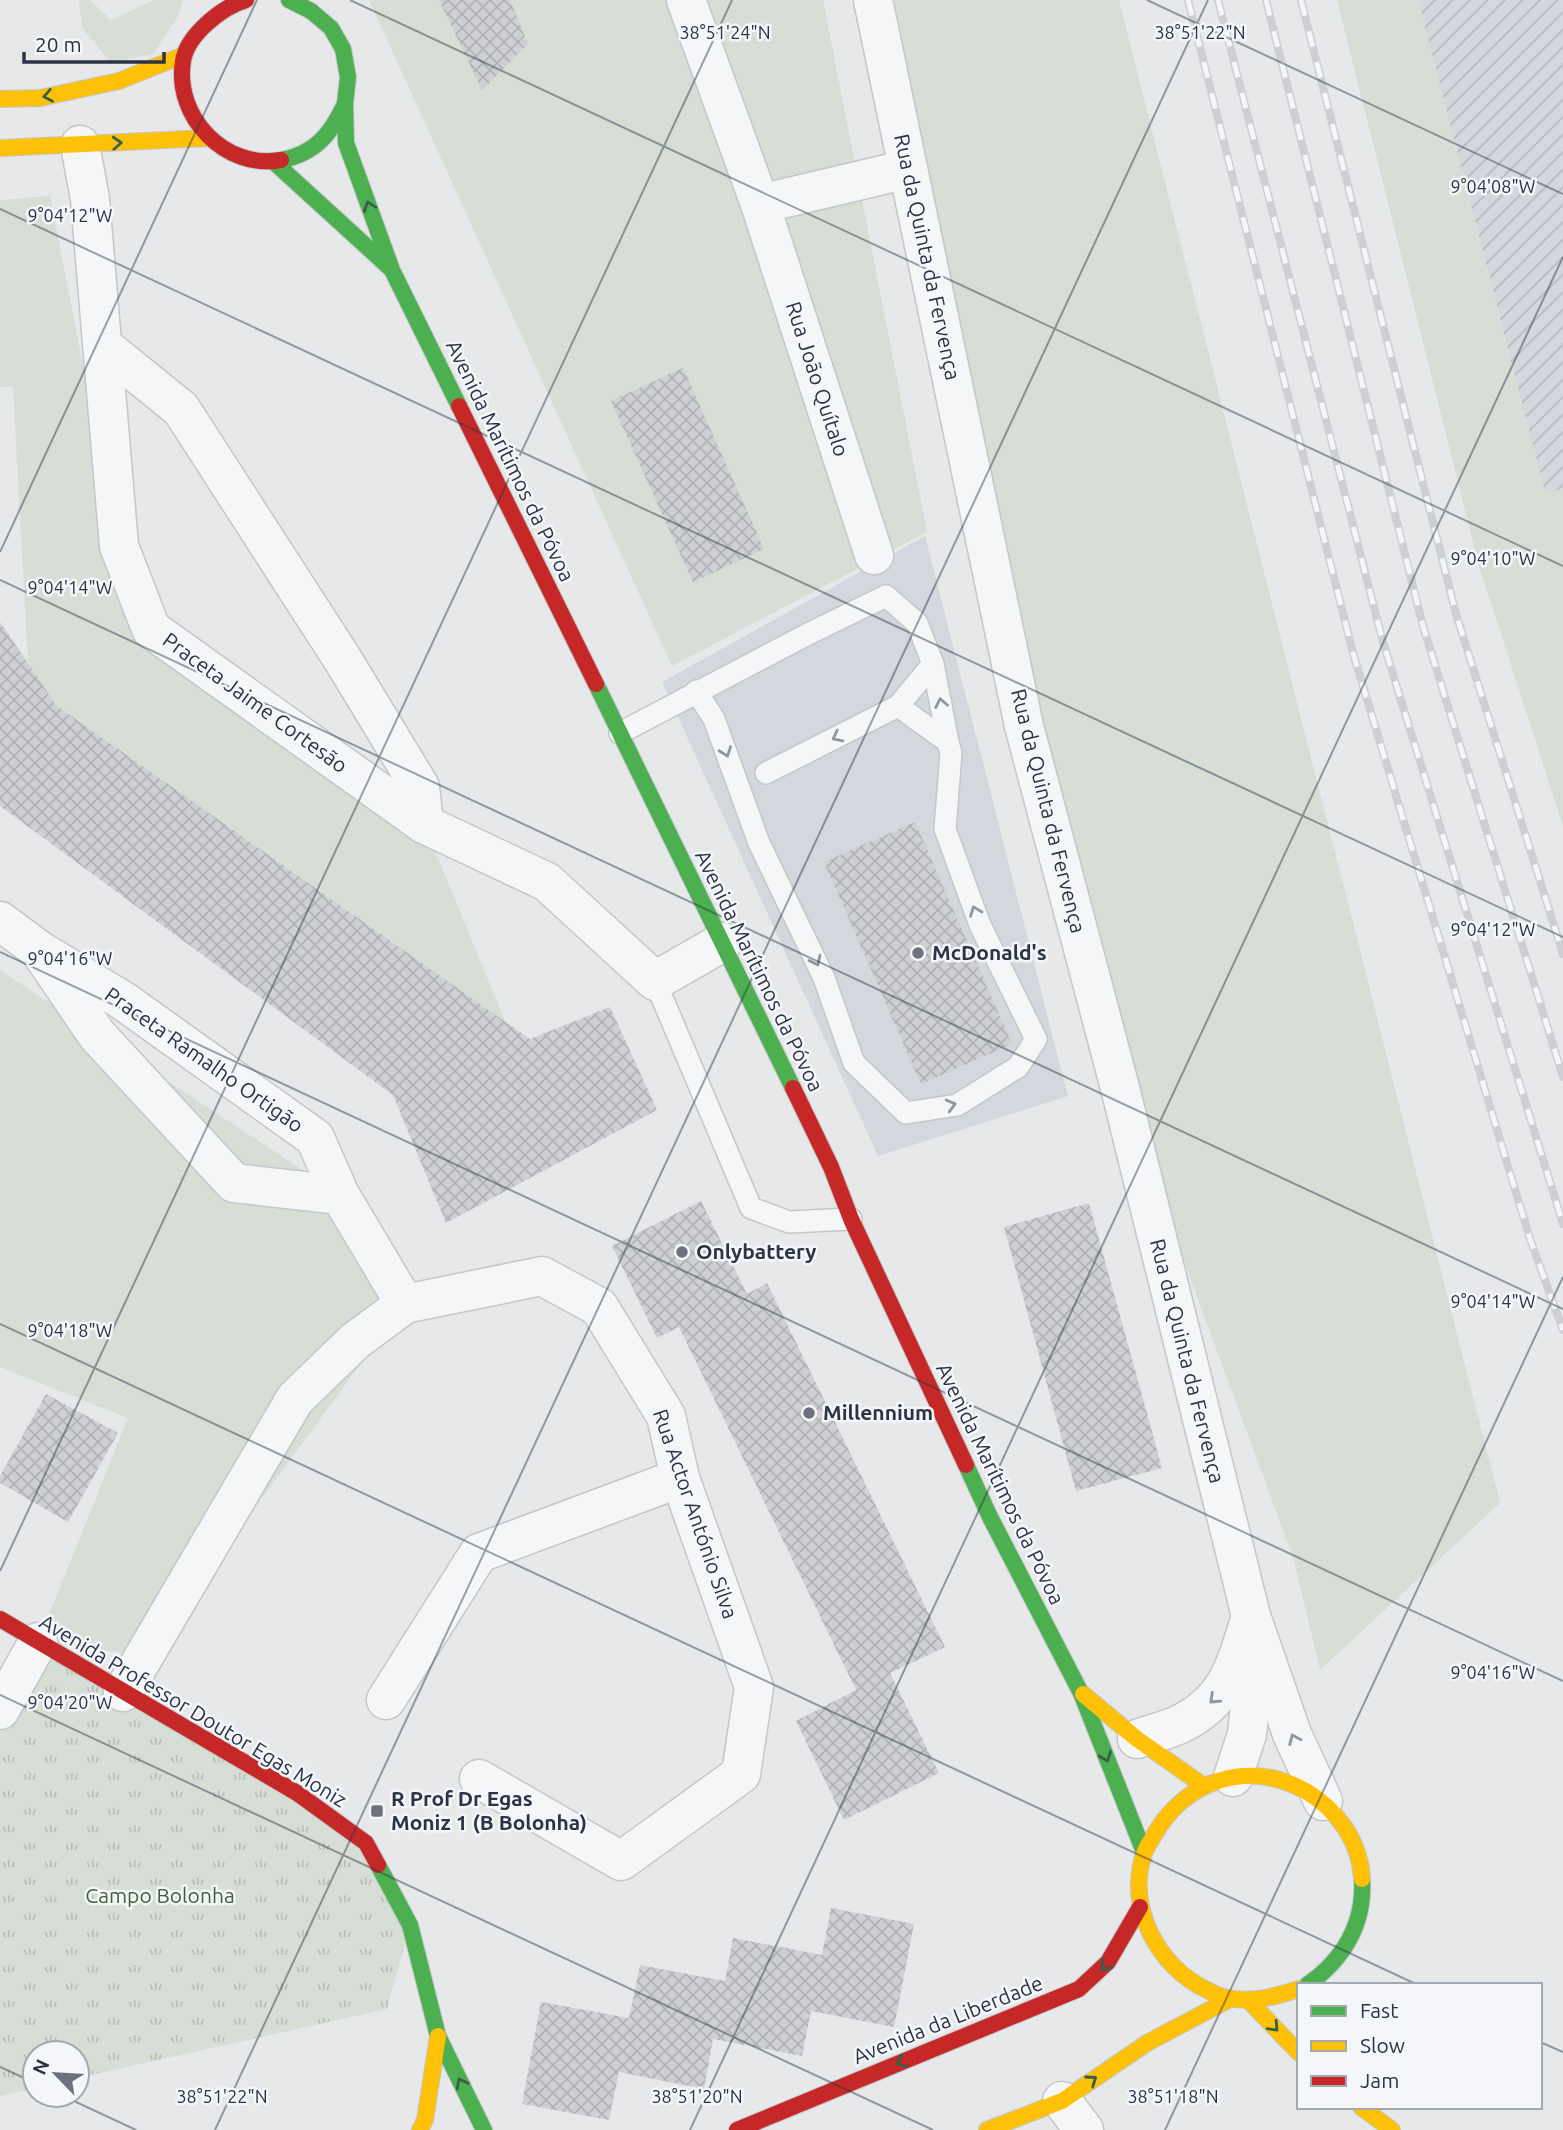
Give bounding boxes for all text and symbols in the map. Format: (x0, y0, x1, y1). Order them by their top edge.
scale bar (24, 21, 164, 65)
text: 38°51'24"N (679, 22, 771, 42)
text: 38°51'22"N (1154, 22, 1246, 42)
text: 20 m (35, 32, 82, 56)
one-way arrow (42, 88, 54, 103)
street label: Rua da Quinta da Fervença (890, 132, 966, 382)
one-way arrow (112, 136, 123, 151)
text: 9°04'08"W (1451, 176, 1536, 196)
one-way arrow (363, 200, 377, 212)
text: 9°04'12"W (28, 205, 113, 225)
street label: Rua João Quítalo (782, 298, 854, 459)
street label: Avenida Marítimos da Póvoa (442, 336, 580, 585)
text: 9°04'10"W (1451, 548, 1536, 568)
text: 9°04'14"W (28, 577, 113, 597)
street label: Praceta Jaime Cortesão (159, 627, 353, 777)
street label: Rua da Quinta da Fervença (1007, 686, 1091, 935)
one-way arrow (934, 697, 949, 709)
one-way arrow (832, 729, 844, 743)
one-way arrow (718, 746, 732, 758)
street label: Avenida Marítimos da Póvoa (691, 846, 829, 1095)
one-way arrow (970, 906, 984, 918)
text: 9°04'12"W (1451, 919, 1536, 939)
place label: McDonald's (932, 940, 1047, 964)
marker: McDonald's (910, 945, 926, 961)
text: 9°04'16"W (28, 948, 113, 968)
one-way arrow (807, 954, 821, 966)
street label: Praceta Ramalho Ortigão (101, 982, 308, 1137)
one-way arrow (945, 1099, 957, 1113)
street label: Rua da Quinta da Fervença (1146, 1236, 1230, 1485)
place label: Onlybattery (696, 1239, 816, 1263)
marker: Onlybattery (674, 1244, 690, 1260)
text: 9°04'14"W (1451, 1291, 1536, 1311)
text: 9°04'18"W (28, 1320, 113, 1340)
street label: Avenida Marítimos da Póvoa (932, 1359, 1070, 1608)
place label: Millennium (823, 1400, 933, 1424)
marker: Millennium (801, 1405, 817, 1421)
street label: Rua Actor António Silva (649, 1406, 743, 1622)
street label: Avenida Professor Doutor Egas Moniz (36, 1609, 351, 1812)
text: 9°04'16"W (1451, 1662, 1536, 1682)
one-way arrow (1209, 1691, 1222, 1704)
text: 9°04'20"W (28, 1692, 113, 1712)
one-way arrow (1289, 1734, 1303, 1746)
one-way arrow (1097, 1750, 1111, 1762)
place label: R Prof Dr Egas Moniz 1 (B Bolonha) (391, 1786, 587, 1834)
marker: R Prof Dr Egas Moniz 1 (B Bolonha) (369, 1803, 385, 1819)
park label: Campo Bolonha (85, 1883, 235, 1907)
one-way arrow (1101, 1958, 1114, 1971)
street label: Avenida da Liberdade (849, 1970, 1046, 2068)
legend (1297, 1983, 1542, 2109)
text: Fast (1360, 1998, 1398, 2022)
one-way arrow (1266, 2019, 1278, 2032)
text: Slow (1360, 2033, 1405, 2057)
north arrow (21, 2039, 91, 2109)
one-way arrow (896, 2054, 908, 2068)
text: N (28, 2056, 54, 2078)
text: Jam (1360, 2068, 1399, 2092)
one-way arrow (1084, 2076, 1097, 2088)
one-way arrow (456, 2078, 469, 2090)
text: 38°51'22"N (176, 2086, 268, 2106)
text: 38°51'20"N (651, 2086, 743, 2106)
text: 38°51'18"N (1127, 2086, 1219, 2106)

